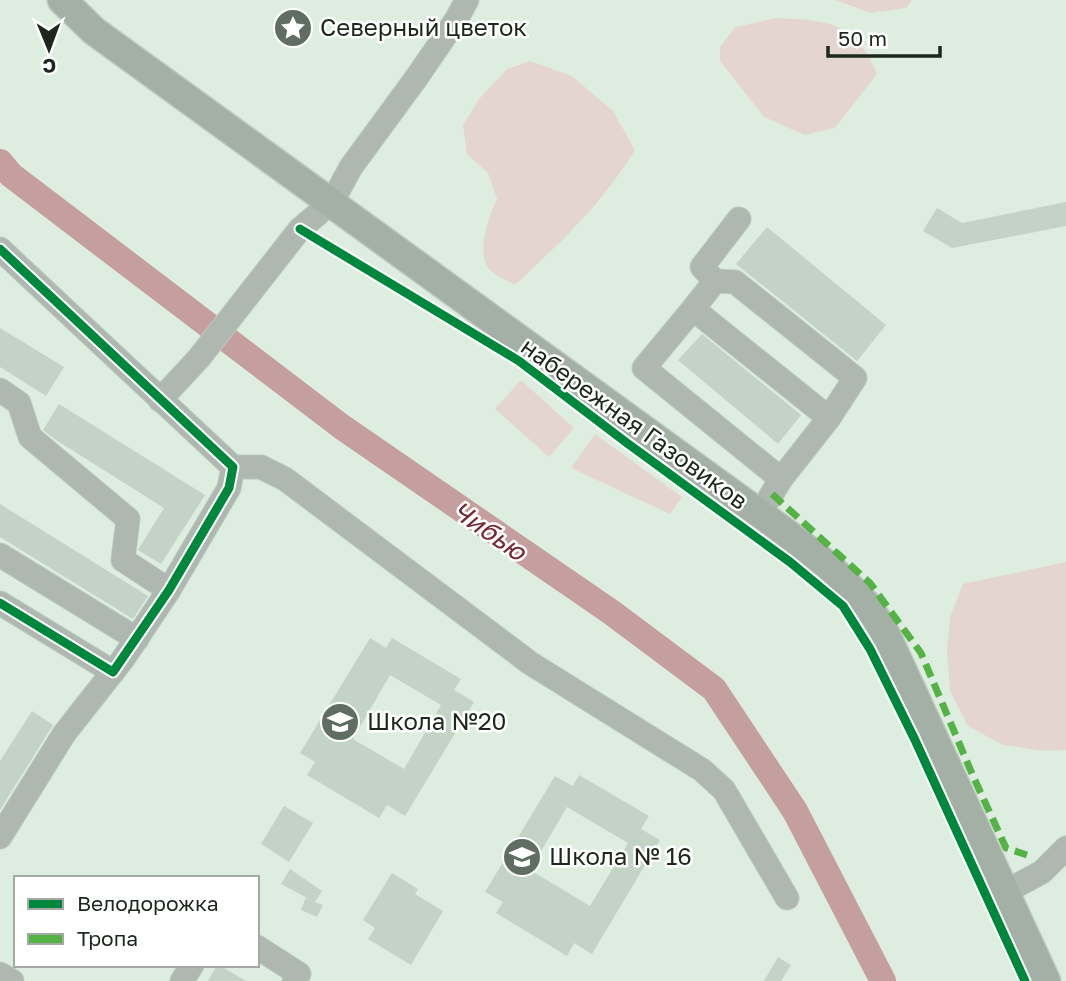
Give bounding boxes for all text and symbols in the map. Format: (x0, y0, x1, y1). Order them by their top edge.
place icon: Северный цветок (272, 7, 314, 49)
place label: Северный цветок (320, 12, 527, 41)
north arrow (14, 14, 84, 84)
scale bar (828, 14, 940, 58)
text: 50 m (838, 25, 887, 51)
text: С (42, 55, 56, 78)
street label: набережная Газовиков (516, 331, 754, 515)
water label: Чибью (447, 494, 533, 568)
school or university icon: Школа №20 (319, 701, 361, 743)
place label: Школа №20 (367, 706, 506, 735)
school or university icon: Школа № 16 (501, 836, 543, 878)
place label: Школа № 16 (549, 841, 692, 870)
legend (14, 876, 259, 967)
text: Велодорожка (77, 890, 219, 916)
text: Тропа (77, 925, 138, 951)

